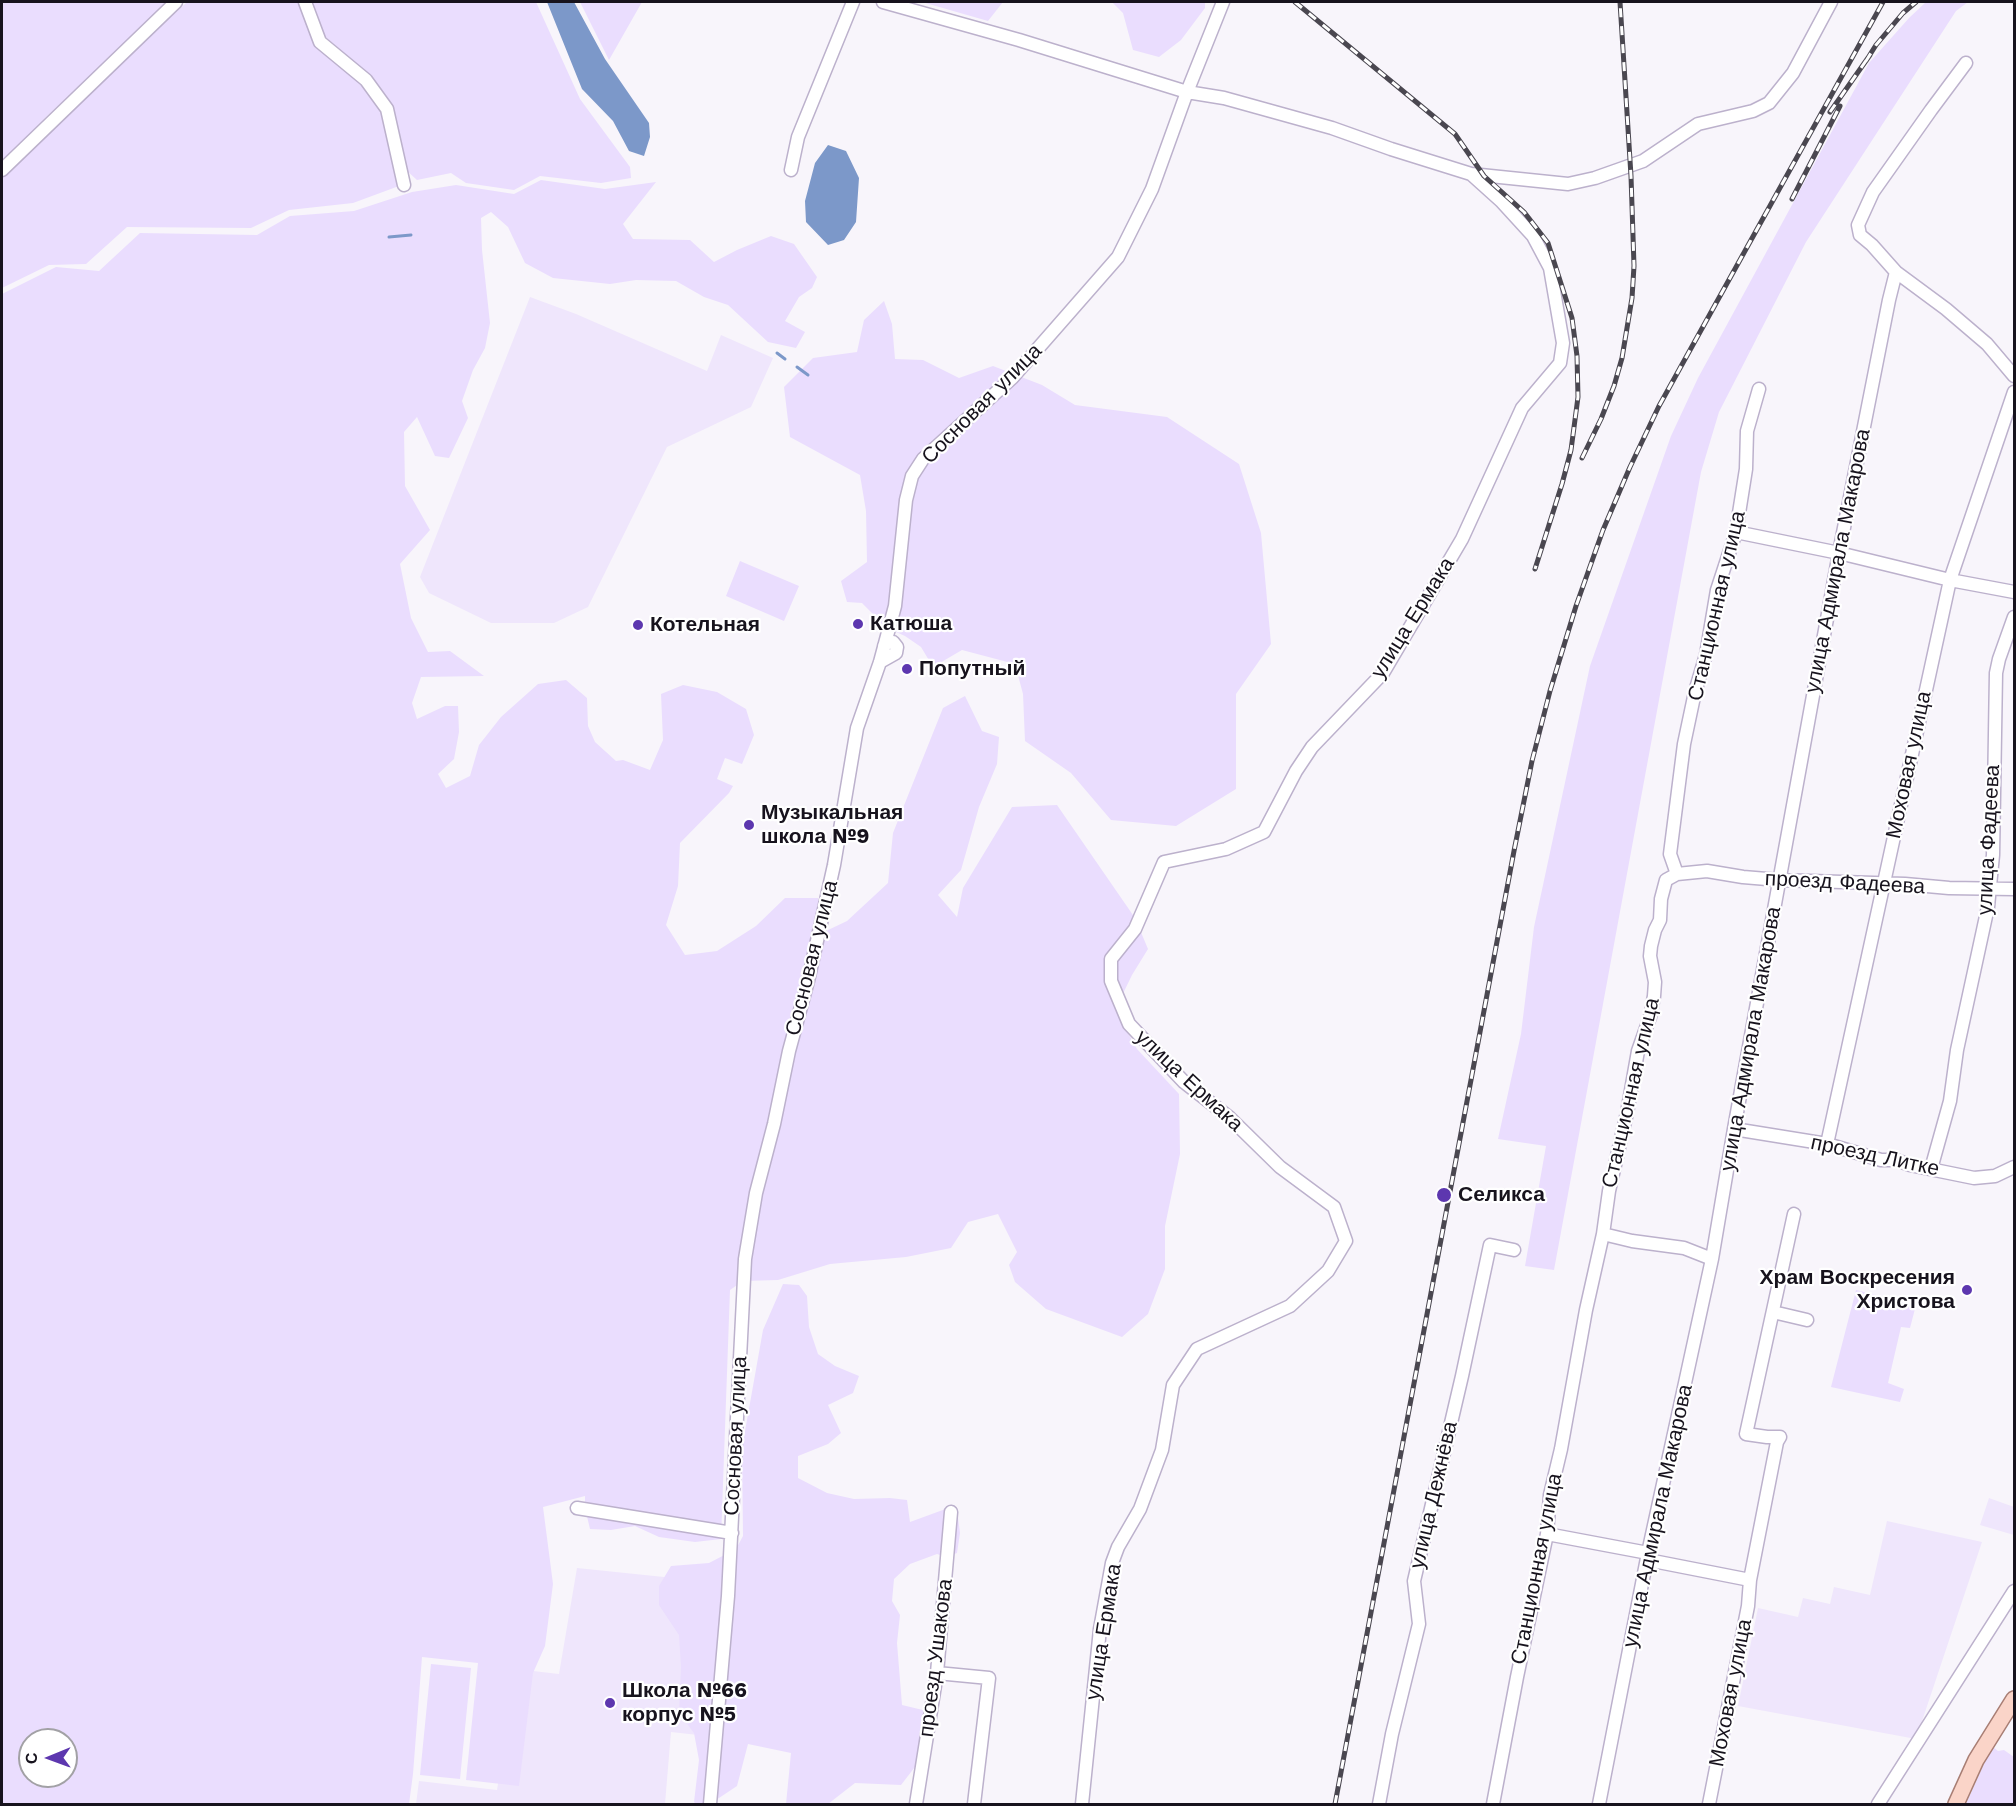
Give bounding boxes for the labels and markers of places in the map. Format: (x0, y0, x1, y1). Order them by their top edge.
place label: Катюша (870, 611, 952, 637)
place label: Котельная (650, 612, 760, 638)
marker: Катюша (851, 617, 865, 631)
marker: Котельная (631, 618, 645, 632)
place label: Попутный (919, 656, 1025, 682)
marker: Попутный (900, 662, 914, 676)
place label: Музыкальная школа №9 (761, 800, 903, 850)
marker: Музыкальная школа №9 (742, 818, 756, 832)
place label: Селикса (1458, 1182, 1545, 1208)
marker: Селикса (1435, 1186, 1453, 1204)
place label: Храм Воскресения Христова (1760, 1265, 1955, 1315)
marker: Храм Воскресения Христова (1960, 1283, 1974, 1297)
place label: Школа №66 корпус №5 (622, 1678, 747, 1728)
marker: Школа №66 корпус №5 (603, 1696, 617, 1710)

